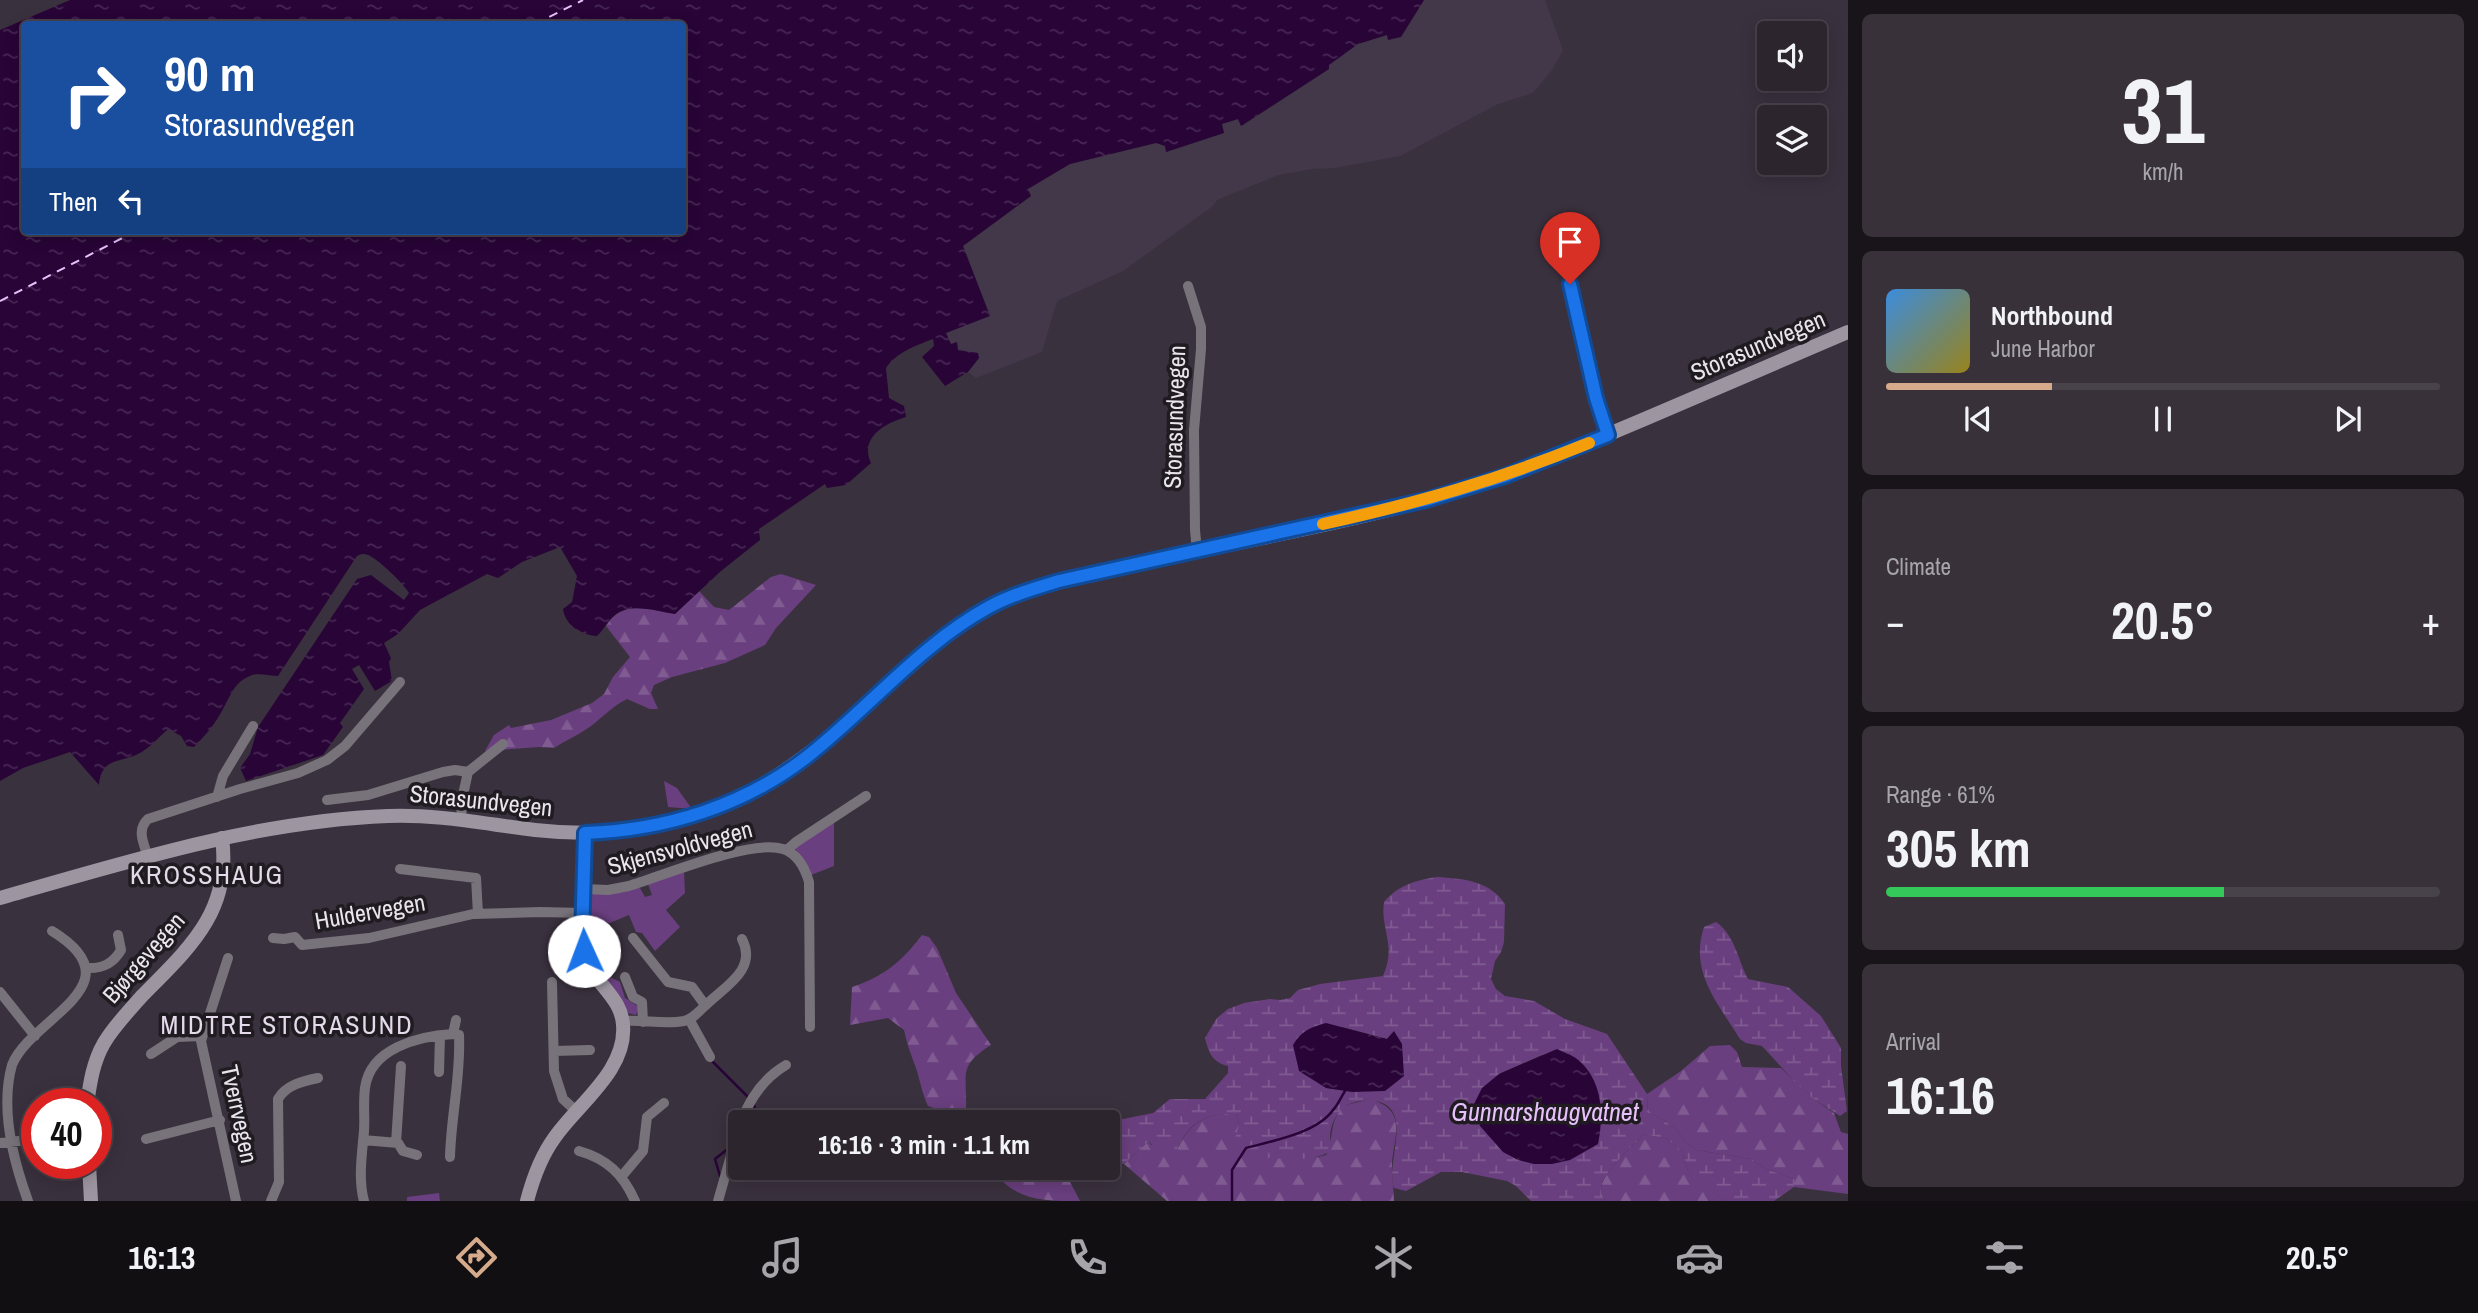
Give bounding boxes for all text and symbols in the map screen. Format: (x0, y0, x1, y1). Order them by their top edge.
map controls (1757, 21, 1827, 175)
button: sound (1757, 21, 1827, 91)
text: 90 m (164, 40, 256, 106)
icon: right (49, 49, 140, 140)
text: 31 (2122, 49, 2205, 171)
text: Storasundvegen (164, 103, 355, 146)
button: layers (1757, 105, 1827, 175)
text: km/h (2143, 156, 2183, 187)
icon: left (112, 182, 150, 220)
text: Then (49, 184, 98, 219)
pin (1540, 212, 1600, 284)
icon: arrive (1551, 223, 1589, 261)
text: Northbound (1991, 298, 2113, 333)
street label: Storasundvegen (1685, 302, 1830, 388)
text: June Harbor (1991, 333, 2095, 364)
street label: Storasundvegen (1156, 345, 1192, 489)
icon: previous (1959, 400, 1997, 438)
icon: pause (2144, 400, 2182, 438)
icon: next (2329, 400, 2367, 438)
text: Climate (1886, 551, 1951, 582)
text: 20.5° (2111, 585, 2215, 655)
text: − (1886, 596, 1904, 647)
text: + (2422, 596, 2440, 647)
street label: Storasundvegen (408, 777, 554, 823)
text: Range · 61% (1886, 779, 1995, 810)
street label: Skjensvoldvegen (604, 812, 756, 882)
text: 305 km (1886, 813, 2031, 883)
district label: KROSSHAUG (130, 857, 284, 892)
street label: Huldervegen (312, 886, 428, 936)
street label: Bjørgevegen (95, 905, 192, 1010)
position arrow (547, 914, 621, 988)
district label: MIDTRE STORASUND (160, 1007, 414, 1042)
text: Arrival (1886, 1026, 1941, 1057)
text: 16:16 (1886, 1060, 1995, 1130)
street label: Tverrvegen (214, 1062, 266, 1166)
speed limit sign: 40 (21, 1088, 112, 1179)
water label: Gunnarshaugvatnet (1451, 1094, 1640, 1129)
text: 16:16 · 3 min · 1.1 km (818, 1127, 1030, 1162)
icon: directions (452, 1233, 501, 1282)
icon: music (758, 1233, 807, 1282)
icon: phone (1063, 1233, 1112, 1282)
icon: climate (1369, 1233, 1418, 1282)
icon: car (1675, 1233, 1724, 1282)
icon: filters (1980, 1233, 2029, 1282)
text: 16:13 (128, 1236, 195, 1279)
text: 20.5° (2286, 1236, 2350, 1279)

